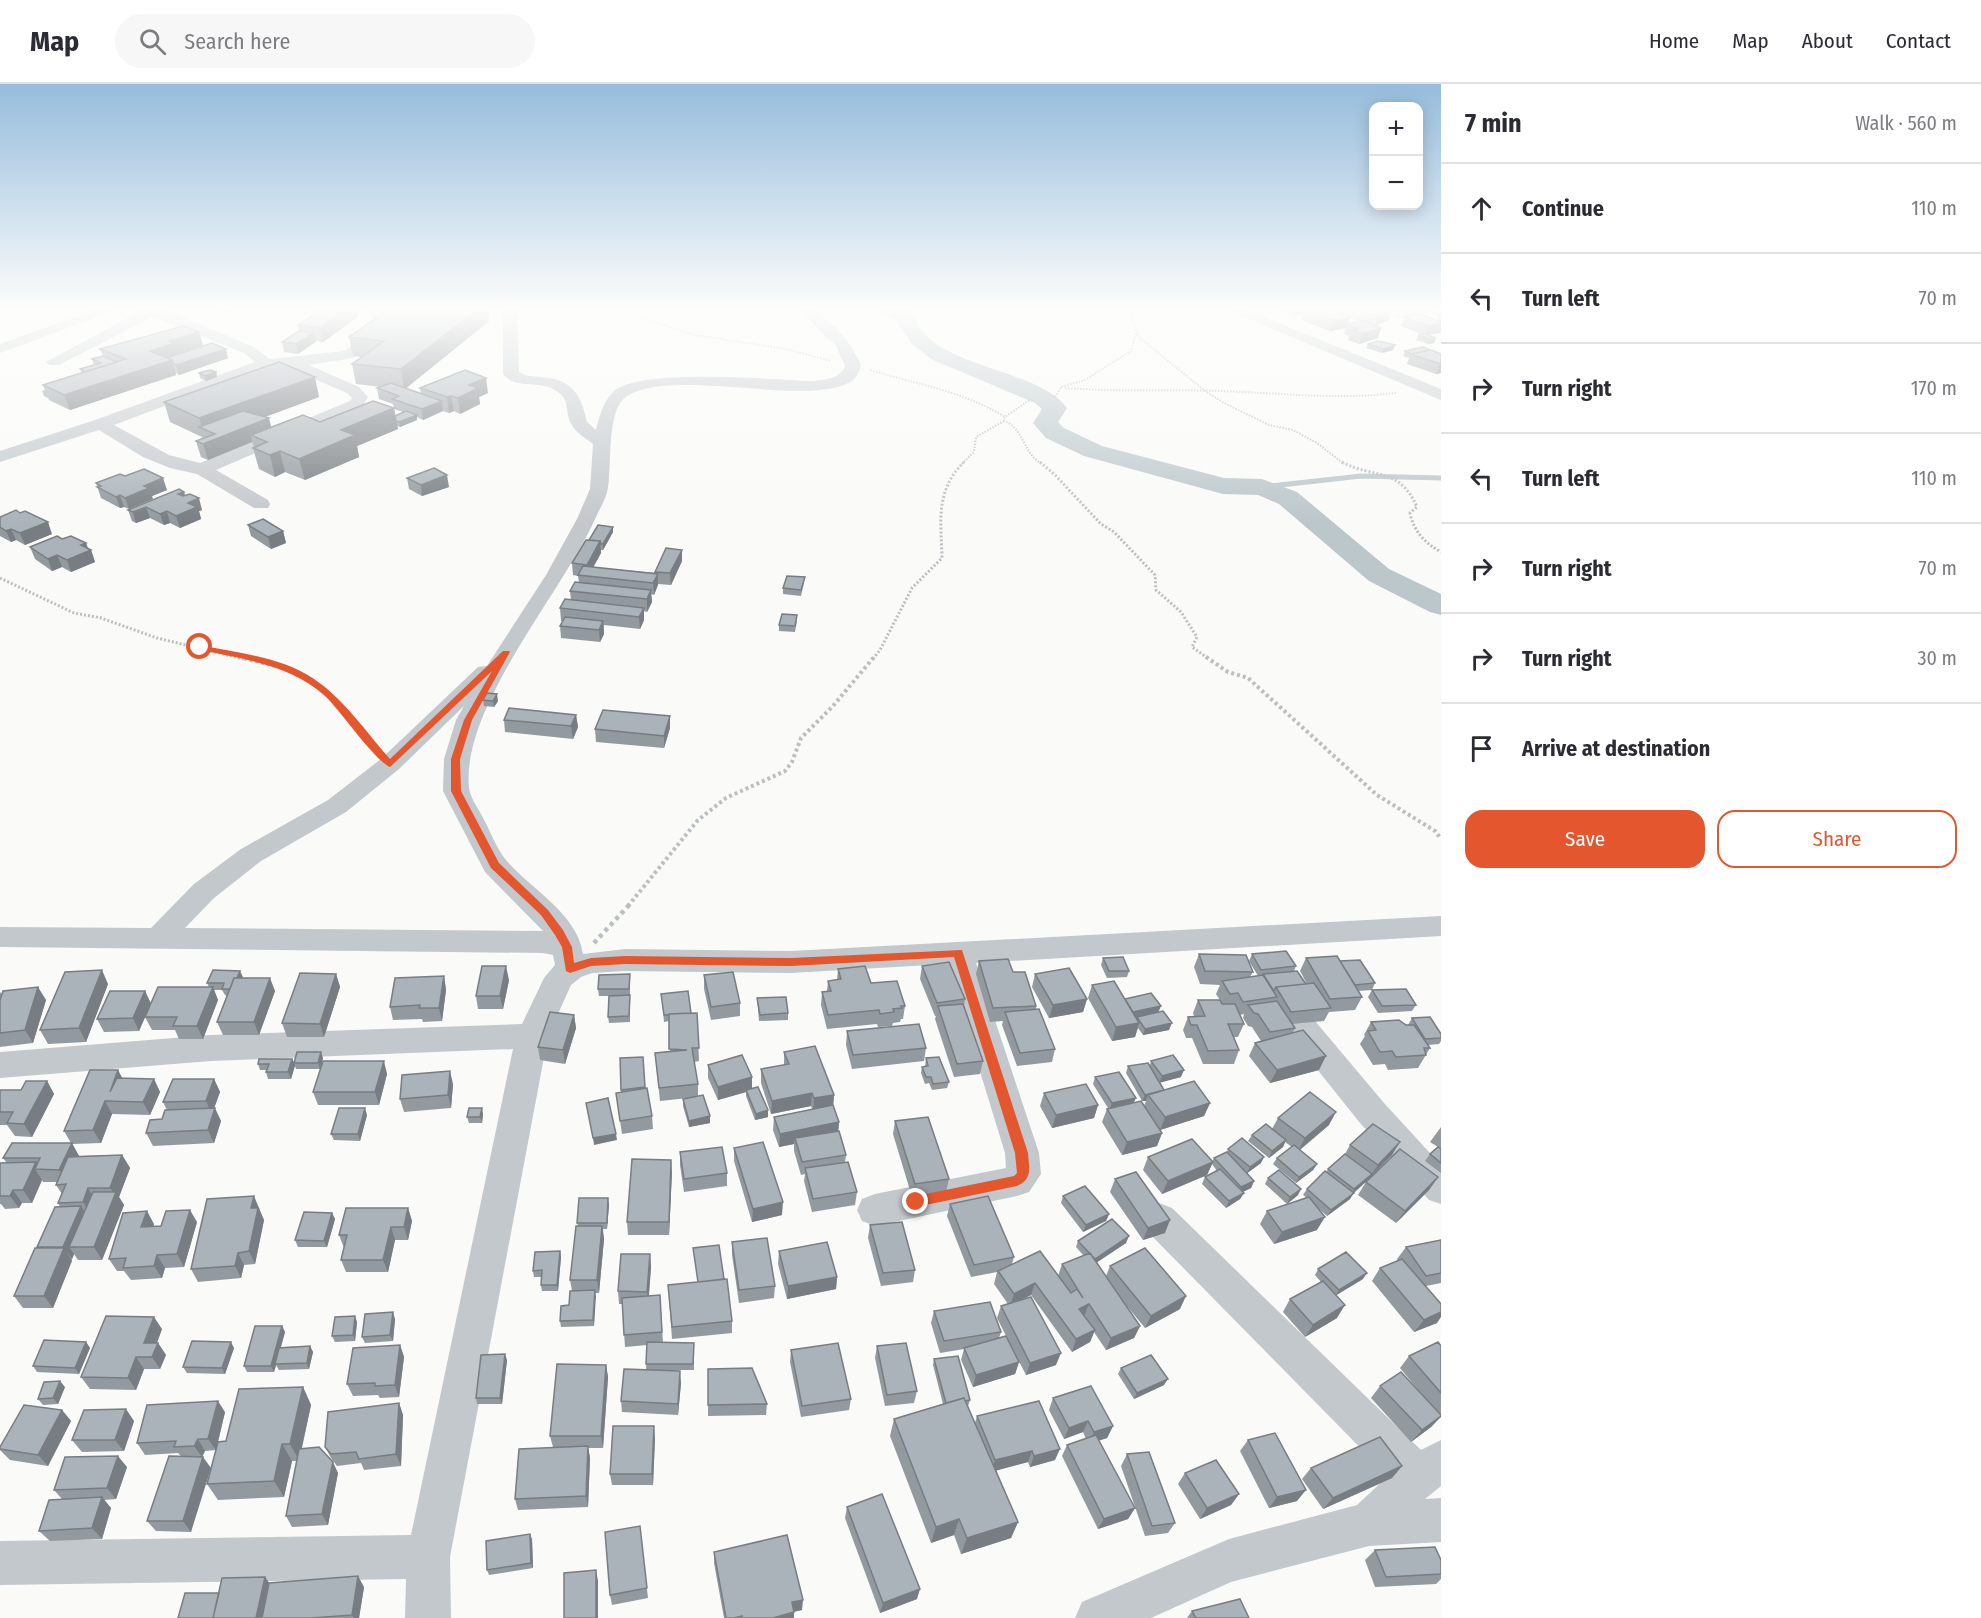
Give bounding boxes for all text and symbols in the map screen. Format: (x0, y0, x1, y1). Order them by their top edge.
search box (115, 14, 535, 68)
text: Map (30, 25, 79, 58)
icon: search (136, 25, 169, 58)
text: Search here (184, 28, 290, 55)
text: Home (1649, 28, 1699, 54)
text: Map (1732, 28, 1769, 54)
text: About (1802, 28, 1853, 54)
text: Contact (1886, 28, 1951, 54)
map controls (1369, 102, 1423, 210)
button: + (1369, 102, 1423, 156)
text: 7 min (1465, 108, 1522, 139)
text: Walk · 560 m (1855, 111, 1957, 135)
button: − (1369, 156, 1423, 210)
icon: ahead (1465, 192, 1498, 225)
text: Continue (1522, 195, 1604, 222)
text: 110 m (1911, 196, 1957, 220)
icon: left (1465, 282, 1498, 315)
text: Turn left (1522, 285, 1600, 312)
text: 70 m (1919, 286, 1957, 310)
icon: right (1465, 372, 1498, 405)
text: Turn right (1522, 375, 1611, 402)
text: 170 m (1911, 376, 1957, 400)
icon: left (1465, 462, 1498, 495)
text: Turn left (1522, 465, 1600, 492)
text: 110 m (1911, 466, 1957, 490)
icon: right (1465, 552, 1498, 585)
text: Turn right (1522, 555, 1611, 582)
text: 70 m (1919, 556, 1957, 580)
route start (186, 633, 212, 659)
icon: right (1465, 642, 1498, 675)
text: Turn right (1522, 645, 1611, 672)
text: 30 m (1917, 646, 1957, 670)
icon: arrive (1465, 732, 1498, 765)
text: Arrive at destination (1522, 735, 1710, 762)
button: Save (1465, 810, 1705, 868)
button: Share (1717, 810, 1957, 868)
route end (902, 1188, 928, 1214)

